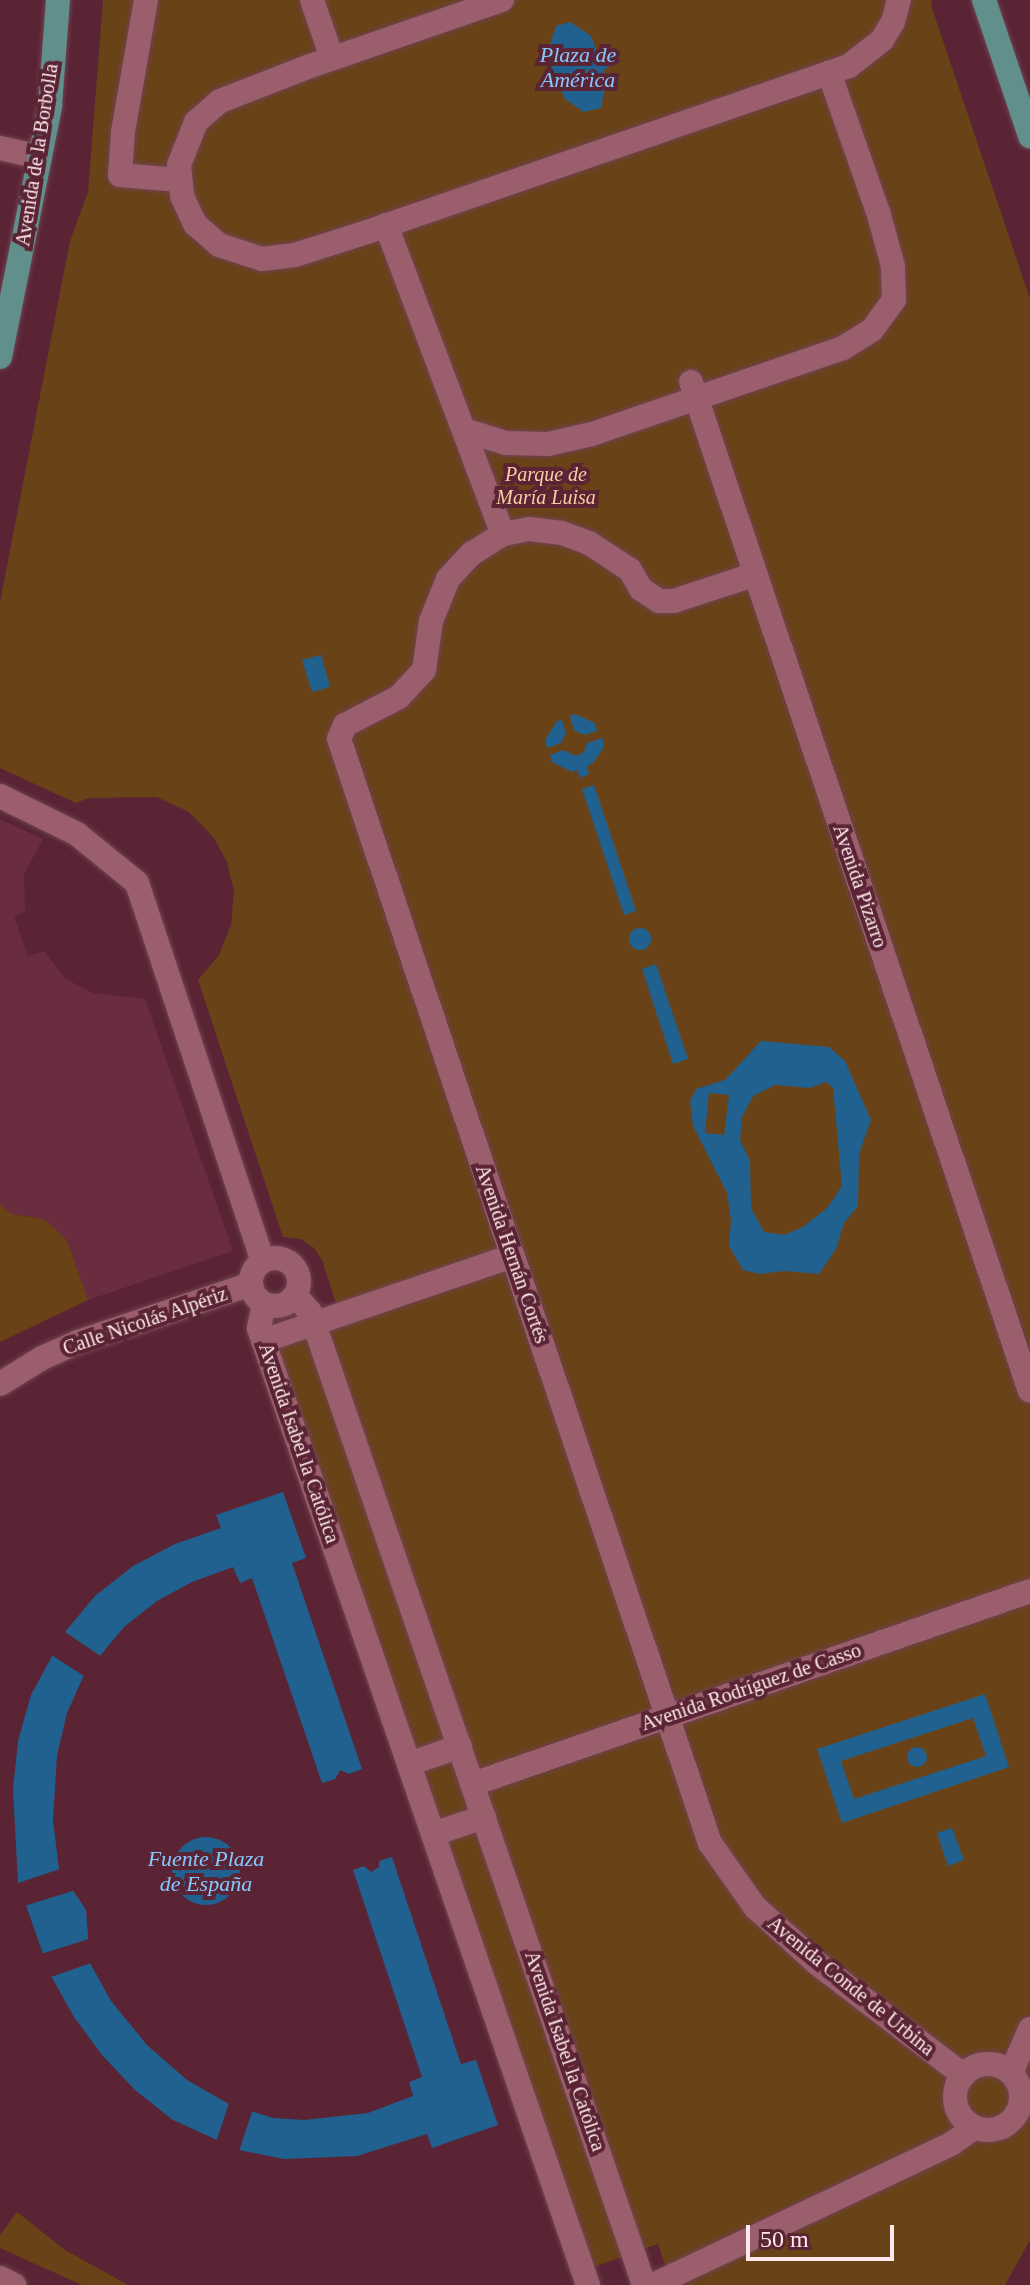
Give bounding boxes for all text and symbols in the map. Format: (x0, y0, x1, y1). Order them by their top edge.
water label: Plaza de América (540, 41, 616, 92)
street label: Avenida de la Borbolla (11, 62, 63, 248)
park label: Parque de María Luisa (496, 463, 596, 510)
street label: Avenida Pizarro (828, 821, 892, 951)
street label: Avenida Hernán Cortés (470, 1162, 554, 1346)
street label: Calle Nicolás Alpériz (59, 1281, 231, 1361)
street label: Avenida Isabel la Católica (253, 1340, 345, 1546)
street label: Avenida Rodríguez de Casso (638, 1638, 864, 1736)
water label: Fuente Plaza de España (148, 1845, 264, 1896)
street label: Avenida Conde de Urbina (763, 1911, 939, 2061)
street label: Avenida Isabel la Católica (519, 1948, 611, 2154)
scale bar (750, 2209, 898, 2259)
text: 50 m (760, 2226, 809, 2252)

